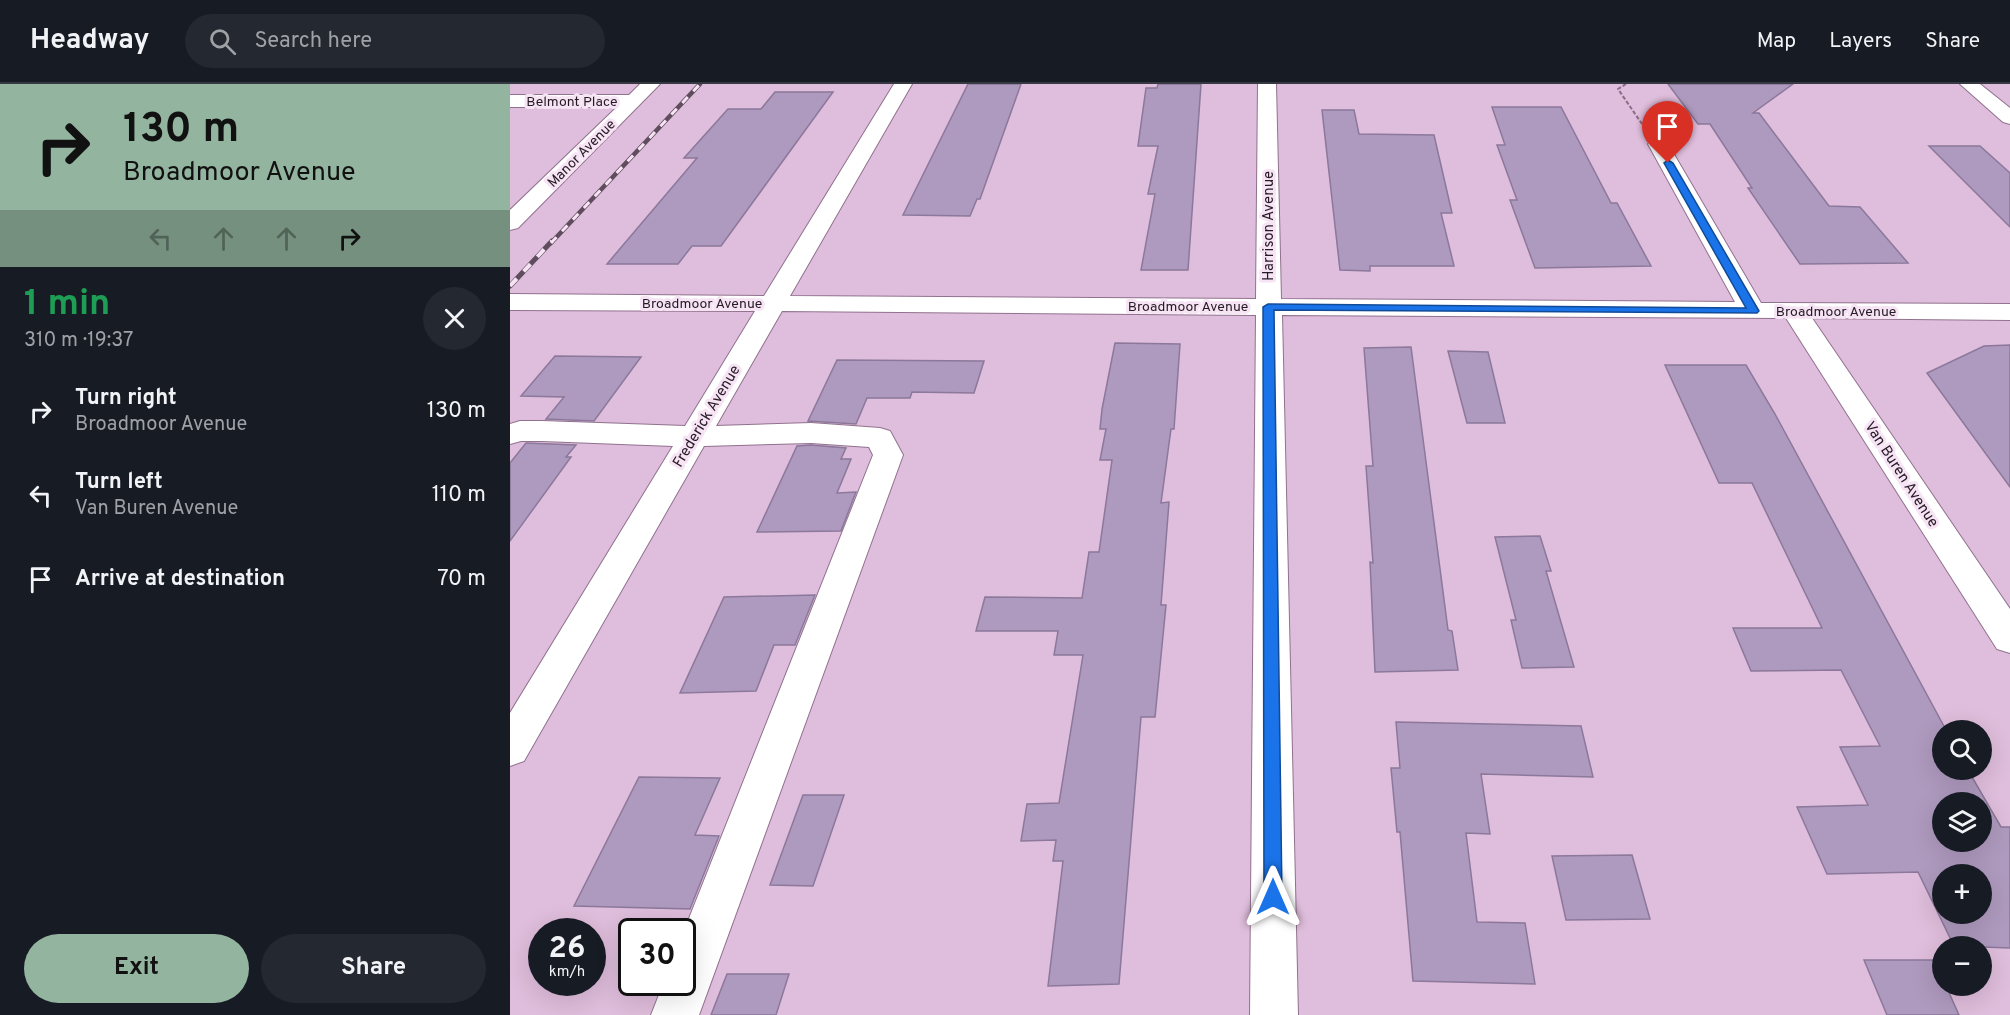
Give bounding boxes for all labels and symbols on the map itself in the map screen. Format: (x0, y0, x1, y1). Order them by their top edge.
street label: Belmont Place (526, 94, 618, 111)
pin (1642, 101, 1693, 163)
street label: Manor Avenue (545, 117, 620, 192)
street label: Harrison Avenue (1260, 171, 1279, 281)
street label: Broadmoor Avenue (642, 296, 762, 313)
street label: Broadmoor Avenue (1128, 299, 1248, 316)
street label: Broadmoor Avenue (1776, 304, 1896, 321)
street label: Frederick Avenue (669, 362, 745, 471)
street label: Van Buren Avenue (1859, 418, 1942, 531)
position arrow (1241, 865, 1305, 929)
speed limit sign: 30 (618, 918, 696, 996)

